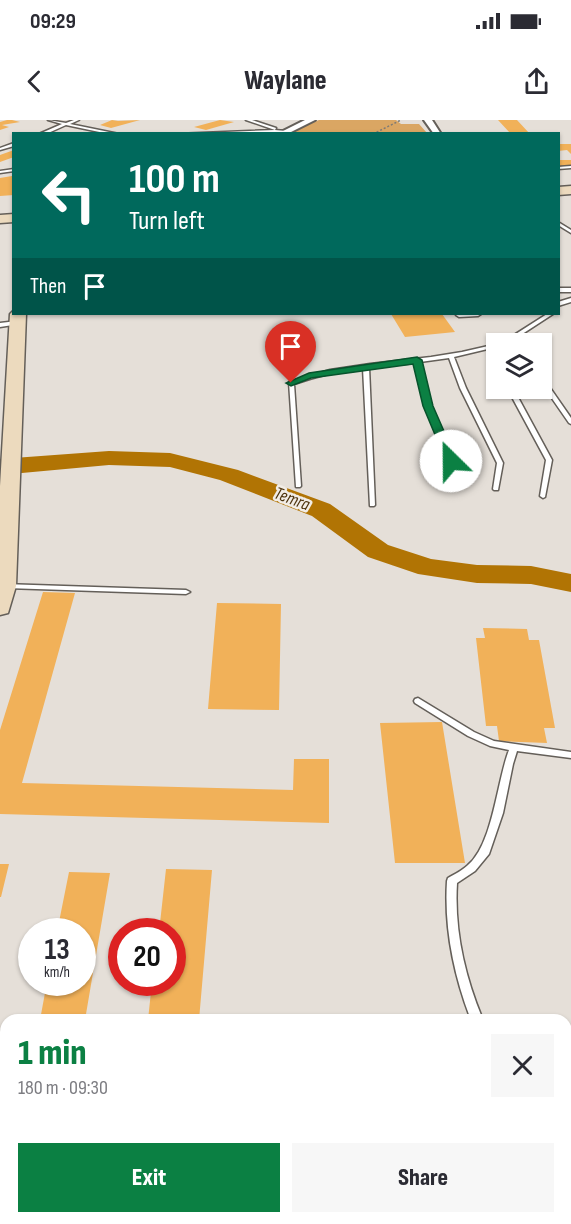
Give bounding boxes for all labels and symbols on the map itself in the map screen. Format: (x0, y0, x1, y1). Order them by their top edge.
pin (265, 321, 316, 383)
position arrow (419, 429, 483, 493)
water label: Temra (271, 483, 313, 516)
speed limit sign: 20 (108, 918, 186, 996)

